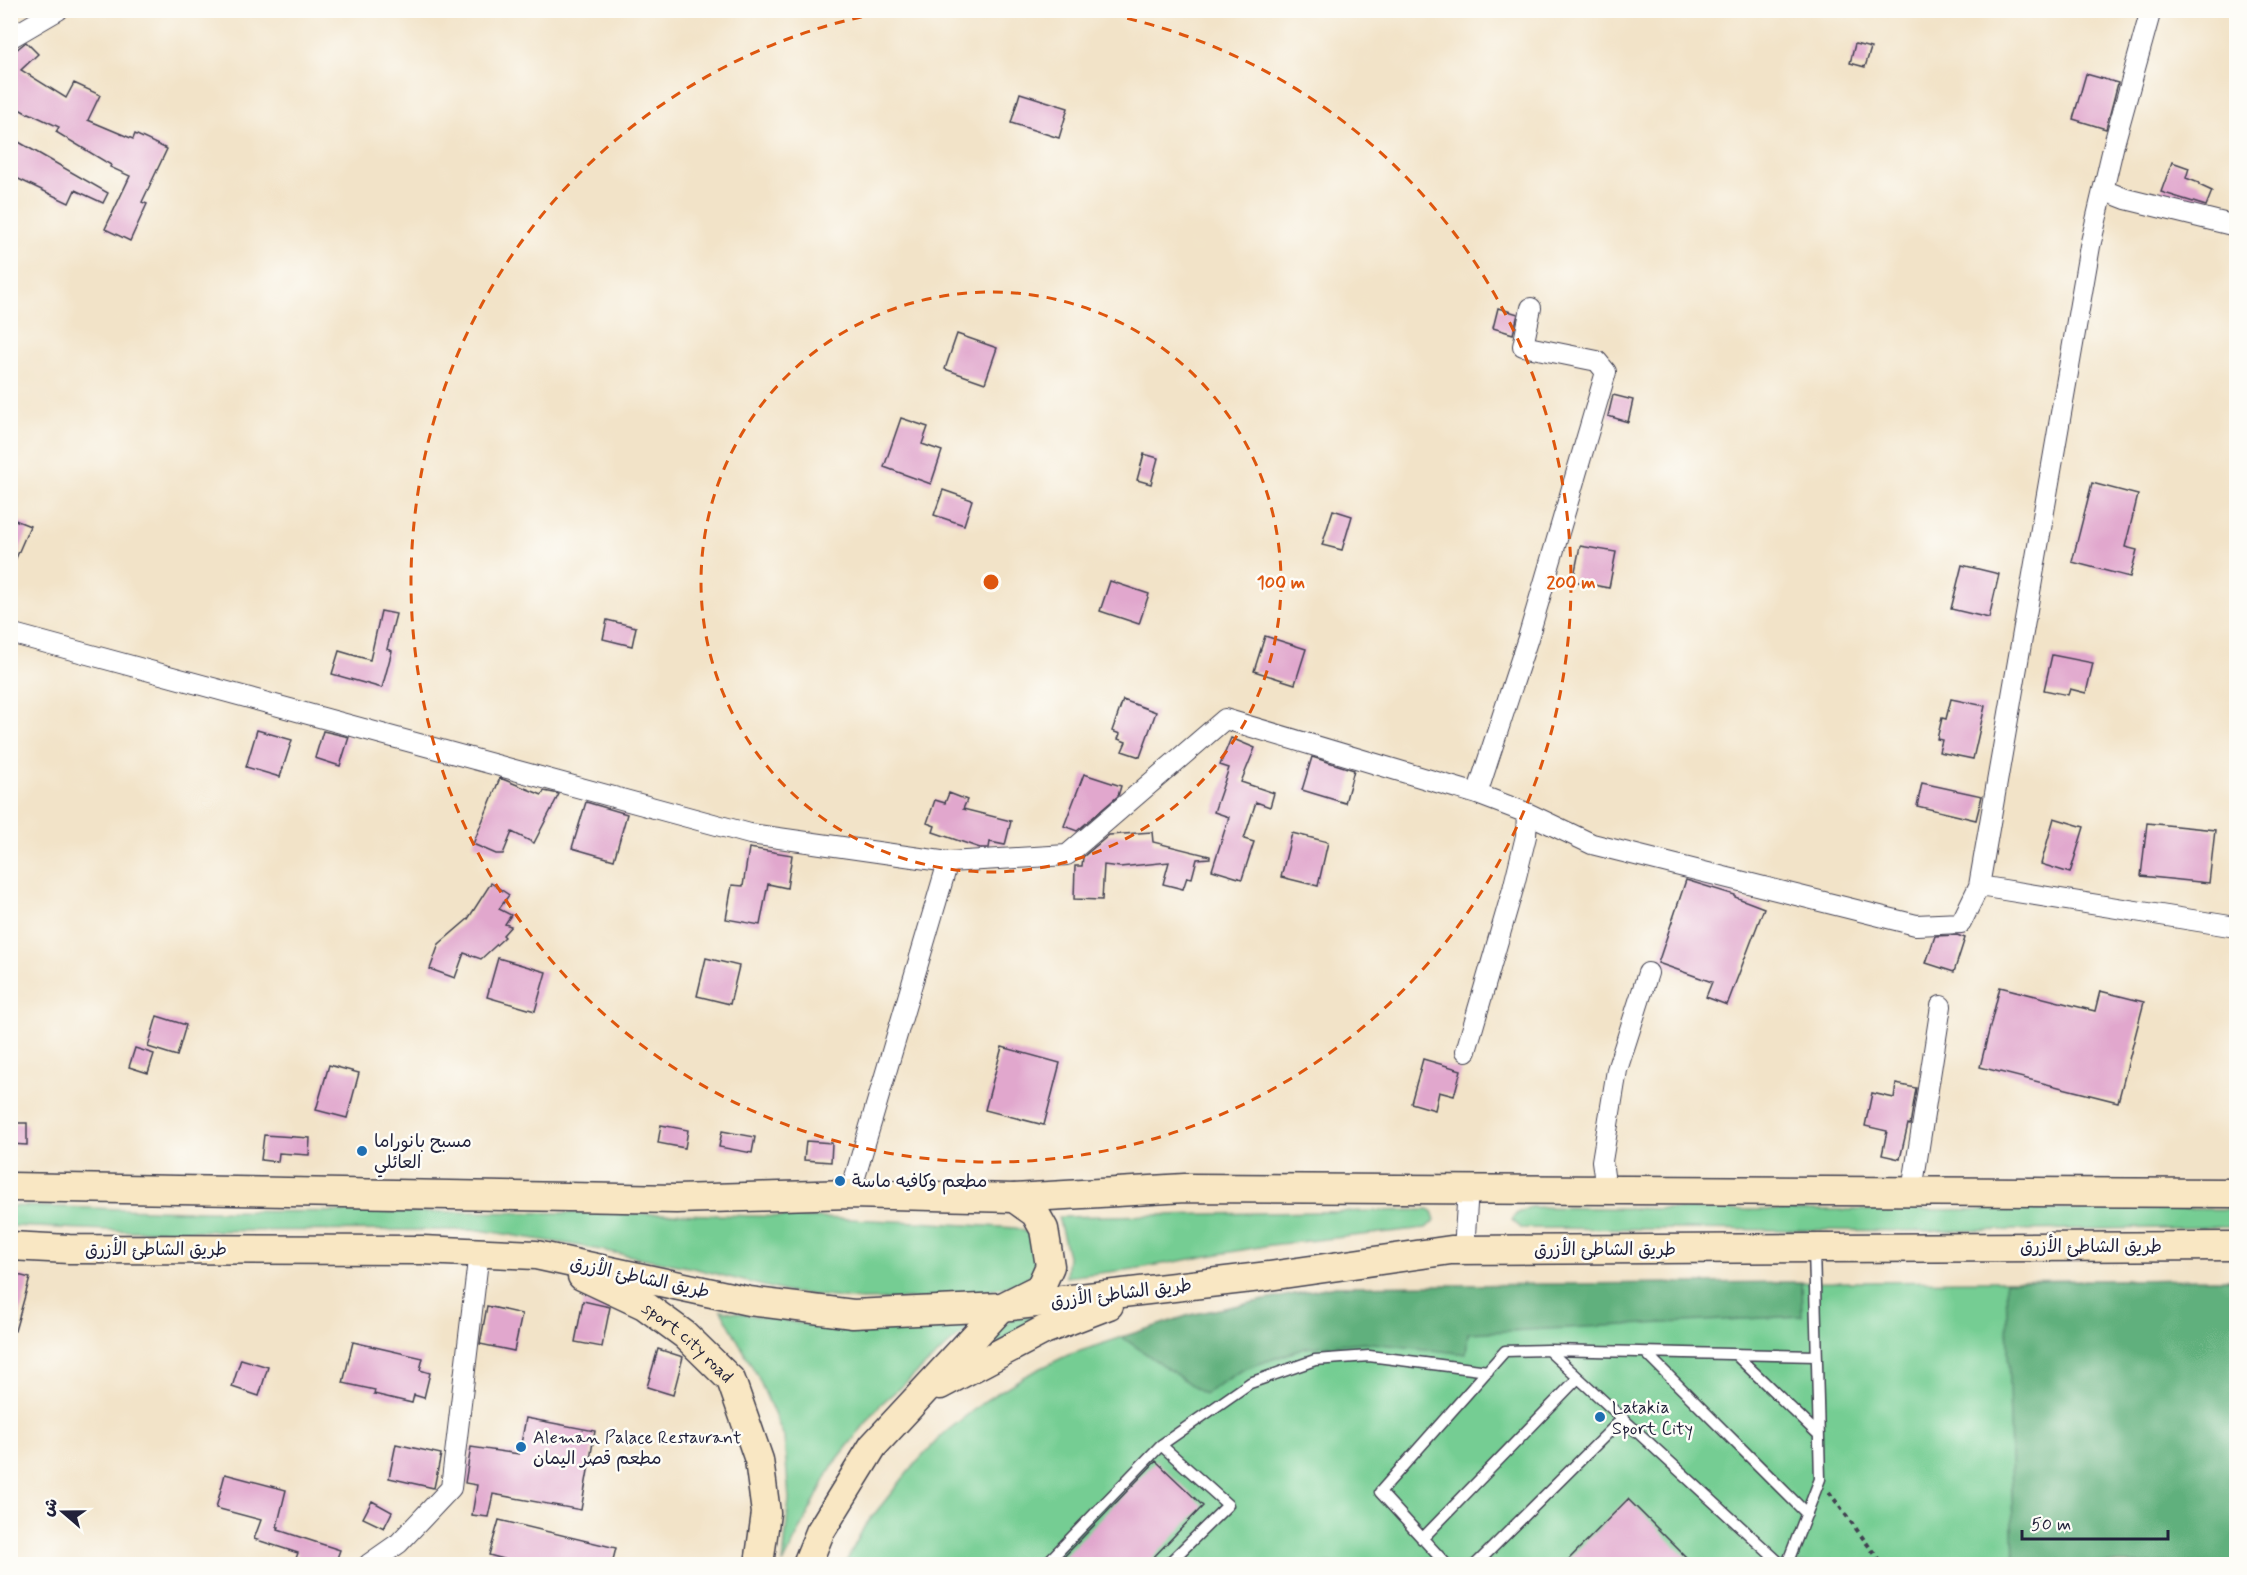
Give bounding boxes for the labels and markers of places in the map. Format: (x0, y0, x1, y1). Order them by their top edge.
centre of rings (981, 572, 1001, 592)
place label: مسبح بانوراما العائلي (374, 1130, 472, 1178)
marker: مسبح بانوراما العائلي (355, 1144, 369, 1158)
place label: مطعم وكافيه ماسة (852, 1170, 987, 1195)
marker: مطعم وكافيه ماسة (833, 1174, 847, 1188)
place label: Latakia Sport City (1612, 1396, 1693, 1441)
marker: Latakia Sport City (1593, 1410, 1607, 1424)
place label: Aleman Palace Restaurant مطعم قصر اليمان (533, 1426, 741, 1472)
marker: Aleman Palace Restaurant مطعم قصر اليمان (514, 1440, 528, 1454)

